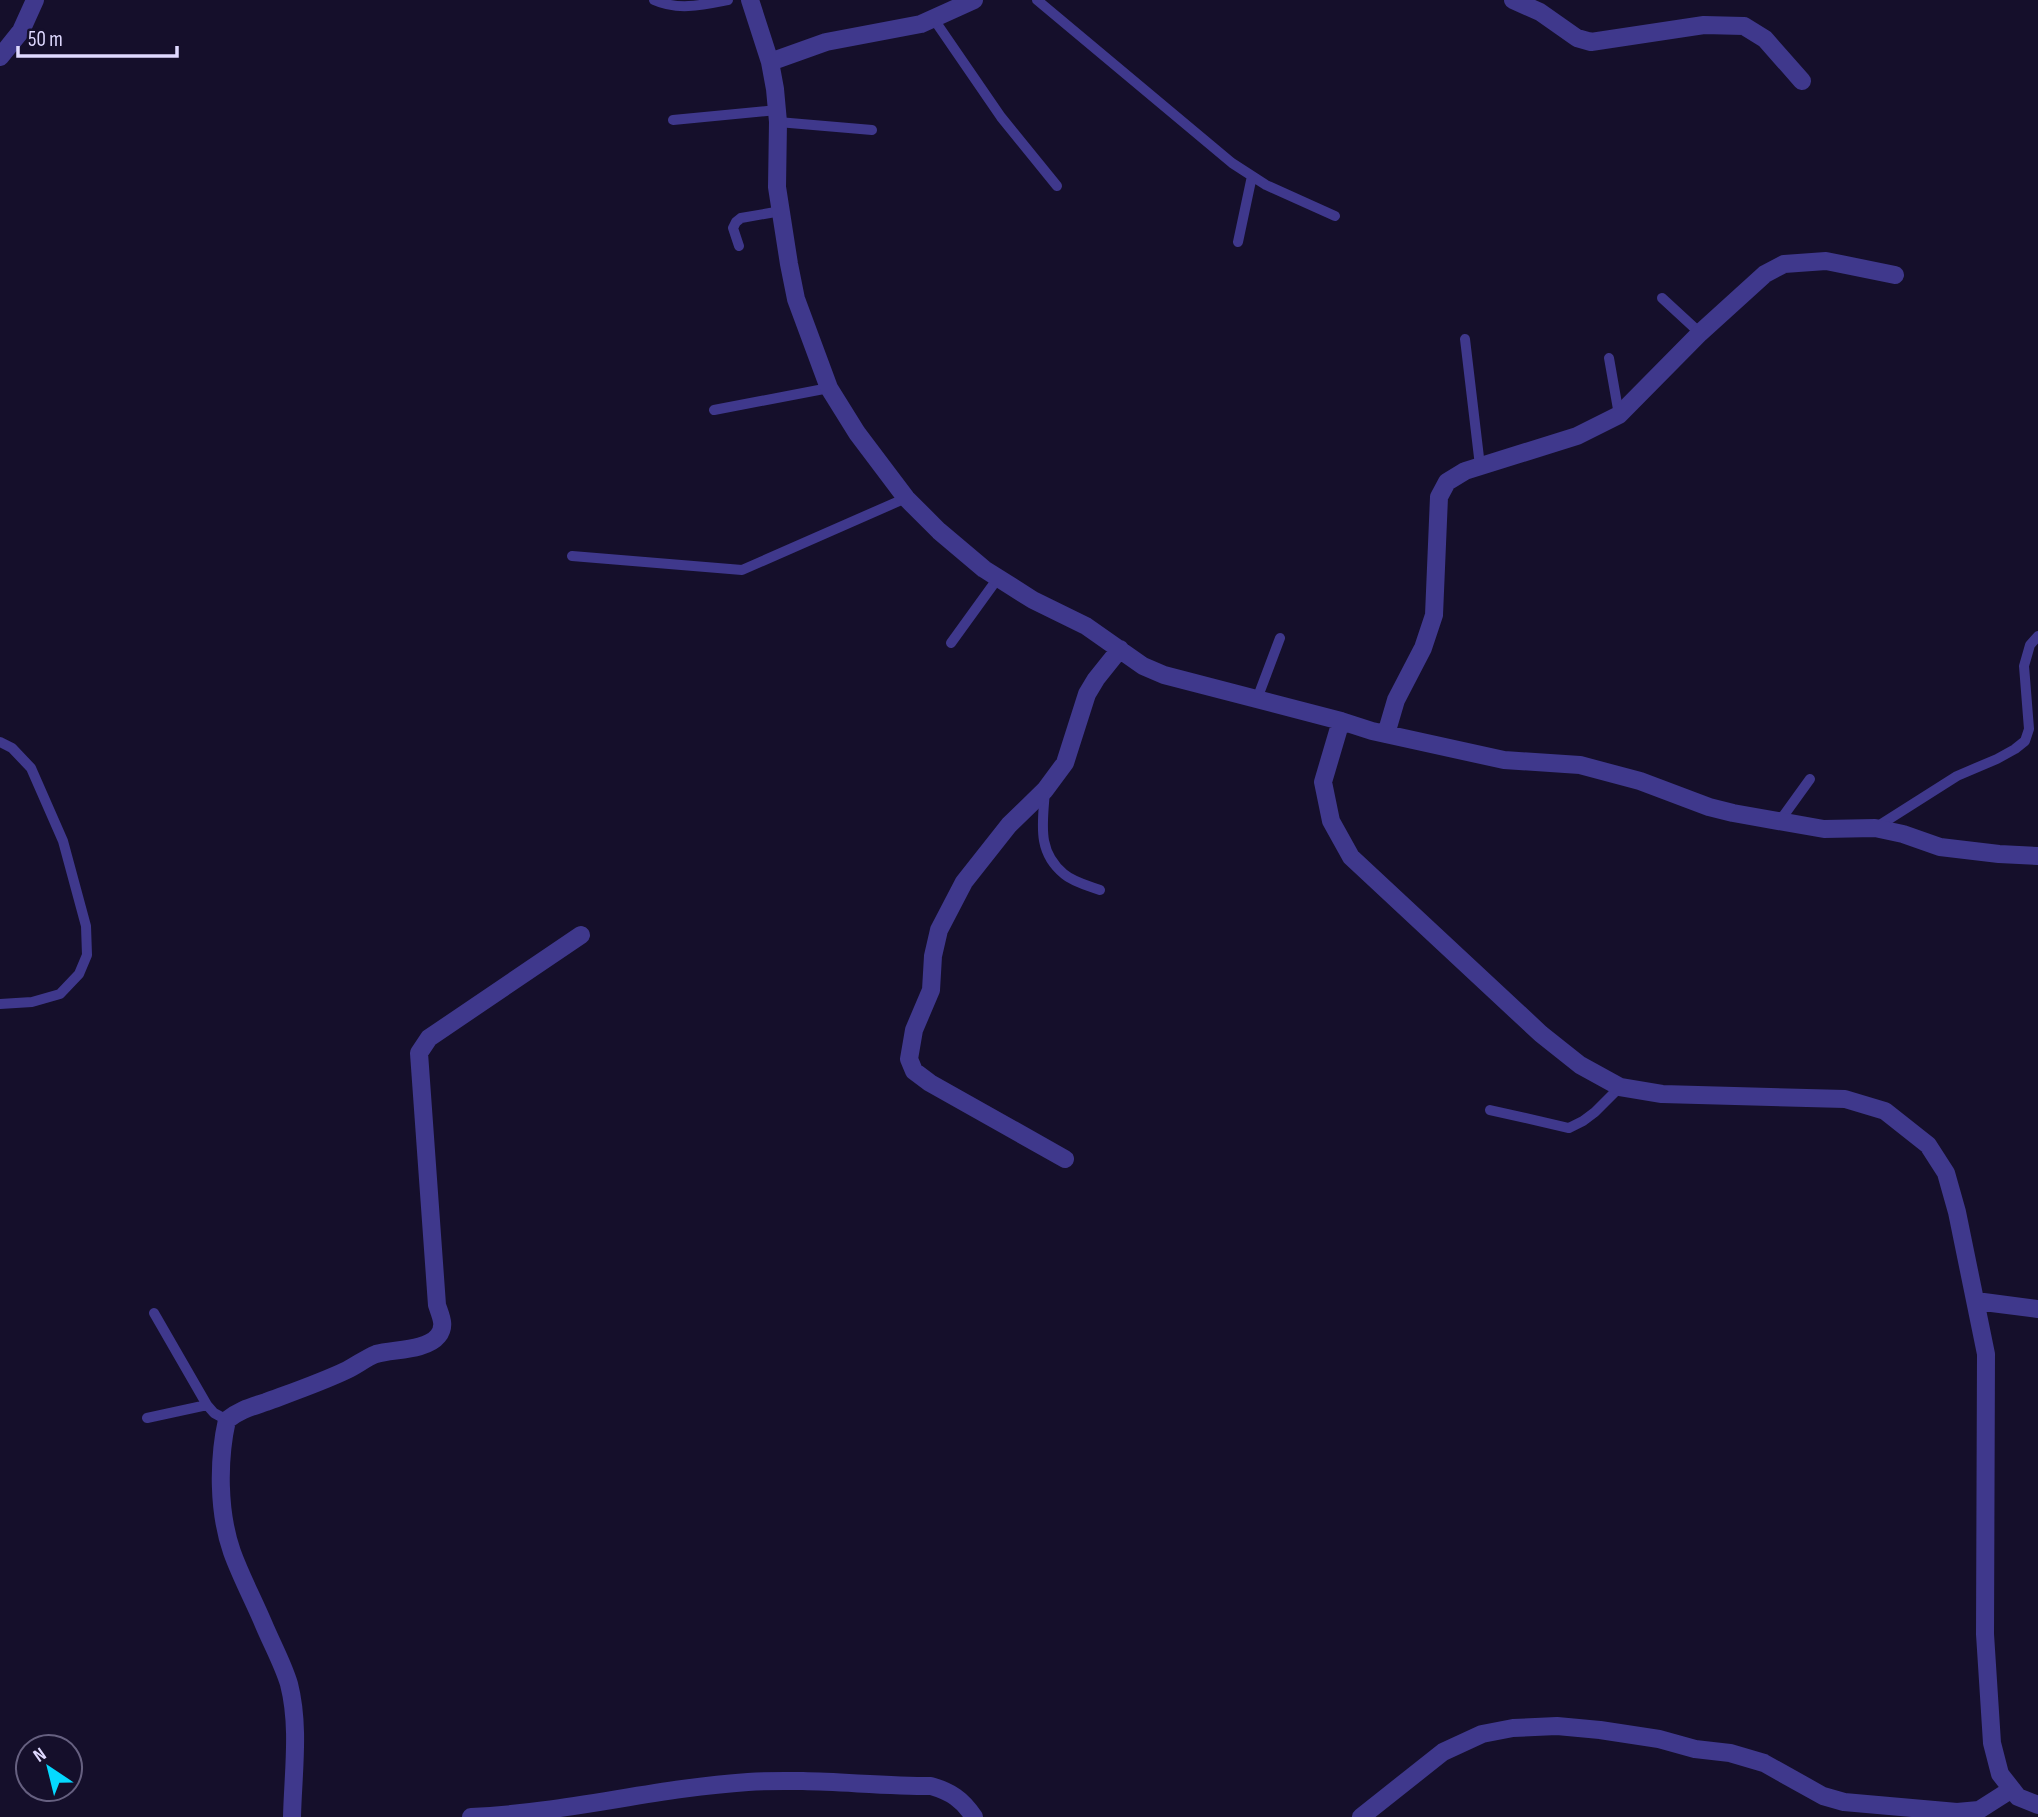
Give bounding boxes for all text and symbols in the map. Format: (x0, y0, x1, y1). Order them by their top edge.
scale bar (18, 14, 177, 58)
text: 50 m (28, 27, 63, 52)
north arrow (14, 1733, 84, 1803)
text: N (29, 1743, 51, 1768)

